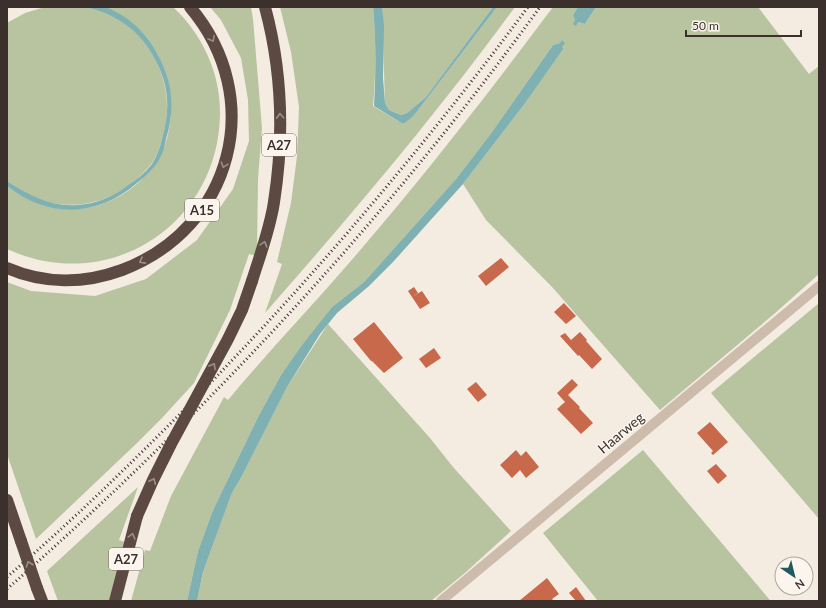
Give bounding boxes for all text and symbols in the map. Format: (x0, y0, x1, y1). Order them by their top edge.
scale bar (686, 12, 801, 38)
text: 50 m (692, 18, 719, 33)
one-way arrow (207, 35, 215, 43)
one-way arrow (275, 113, 284, 119)
road number: A27 (262, 134, 296, 156)
one-way arrow (220, 161, 229, 168)
road number: A15 (185, 199, 219, 221)
one-way arrow (259, 241, 268, 248)
one-way arrow (139, 257, 146, 264)
one-way arrow (209, 363, 216, 370)
street label: Haarweg (594, 408, 647, 457)
one-way arrow (148, 477, 156, 485)
one-way arrow (127, 533, 136, 540)
road number: A27 (109, 548, 143, 570)
north arrow (774, 556, 814, 596)
one-way arrow (25, 561, 34, 568)
text: N (793, 577, 807, 592)

